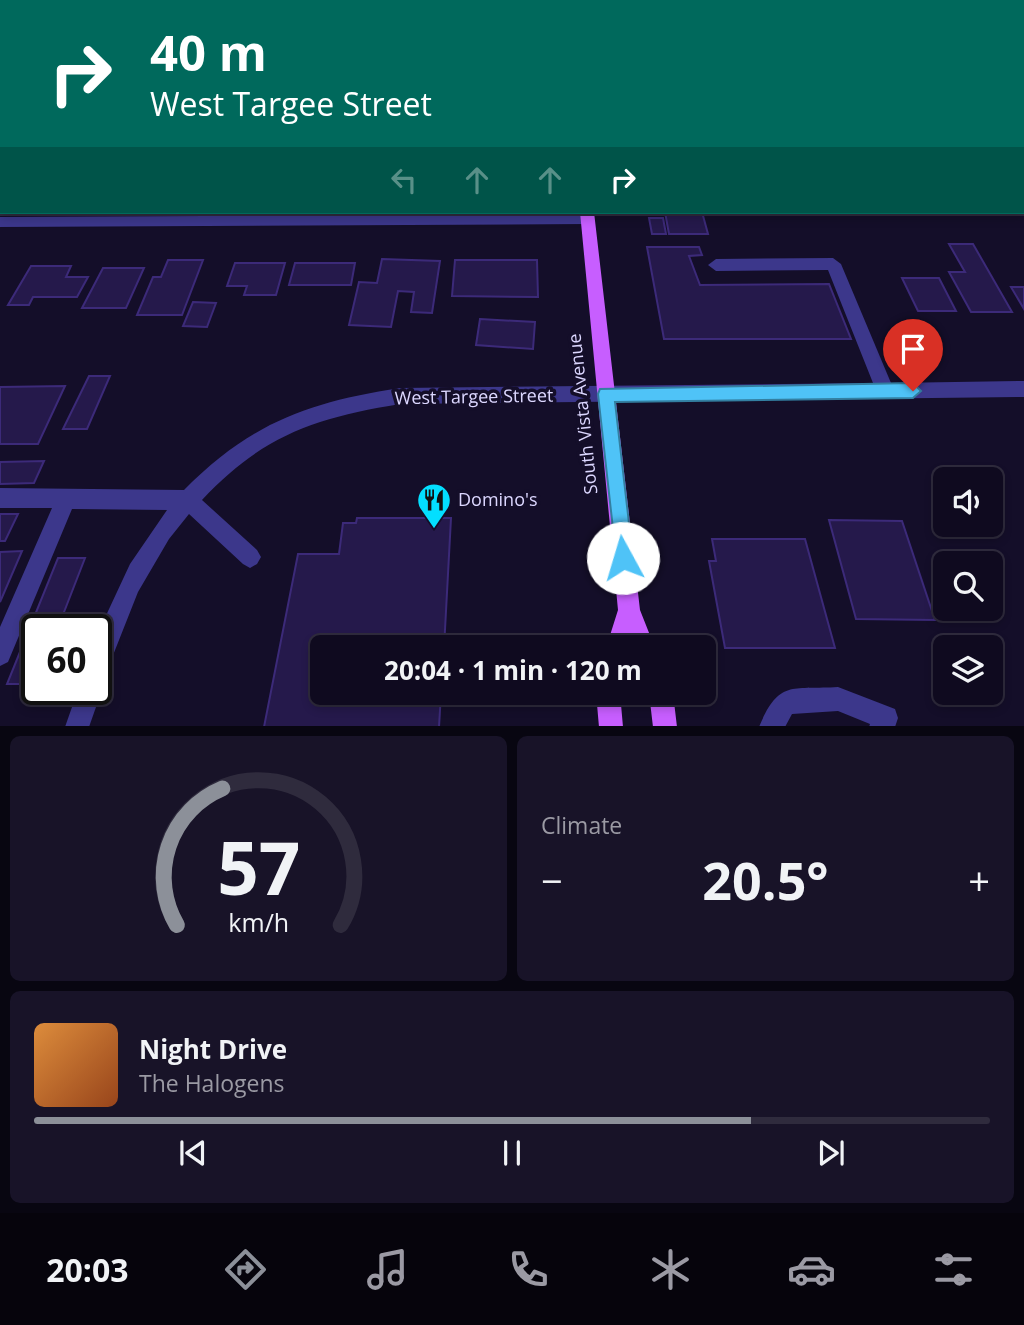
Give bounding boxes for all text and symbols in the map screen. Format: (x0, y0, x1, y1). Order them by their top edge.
text: 40 m (150, 19, 267, 85)
icon: right (35, 28, 126, 119)
text: West Targee Street (150, 82, 432, 125)
icon: left (385, 161, 423, 199)
icon: ahead (458, 161, 496, 199)
icon: ahead (531, 161, 569, 199)
icon: right (604, 161, 642, 199)
pin (883, 319, 943, 391)
icon: arrive (894, 330, 932, 368)
street label: South Vista Avenue (562, 333, 602, 496)
street label: West Targee Street (394, 383, 553, 409)
map controls (933, 467, 1003, 705)
button: sound (933, 467, 1003, 537)
restaurant icon: Domino's (415, 481, 453, 530)
place label: Domino's (458, 487, 538, 511)
position arrow (586, 521, 660, 595)
button: search (933, 551, 1003, 621)
speed limit sign: 60 (21, 614, 112, 705)
button: layers (933, 635, 1003, 705)
text: 20:04 · 1 min · 120 m (384, 652, 642, 688)
text: Climate (541, 809, 622, 841)
text: 57 (217, 817, 300, 916)
text: 20.5° (702, 844, 829, 915)
text: − (541, 854, 563, 906)
text: + (968, 854, 990, 906)
text: km/h (228, 904, 289, 938)
text: Night Drive (139, 1031, 287, 1067)
text: The Halogens (139, 1067, 285, 1099)
icon: previous (174, 1134, 212, 1172)
icon: pause (493, 1134, 531, 1172)
icon: next (812, 1134, 850, 1172)
icon: directions (221, 1245, 270, 1294)
icon: music (363, 1245, 412, 1294)
icon: phone (504, 1245, 553, 1294)
icon: climate (646, 1245, 695, 1294)
icon: car (787, 1245, 836, 1294)
icon: filters (929, 1245, 978, 1294)
text: 20:03 (46, 1248, 129, 1291)

